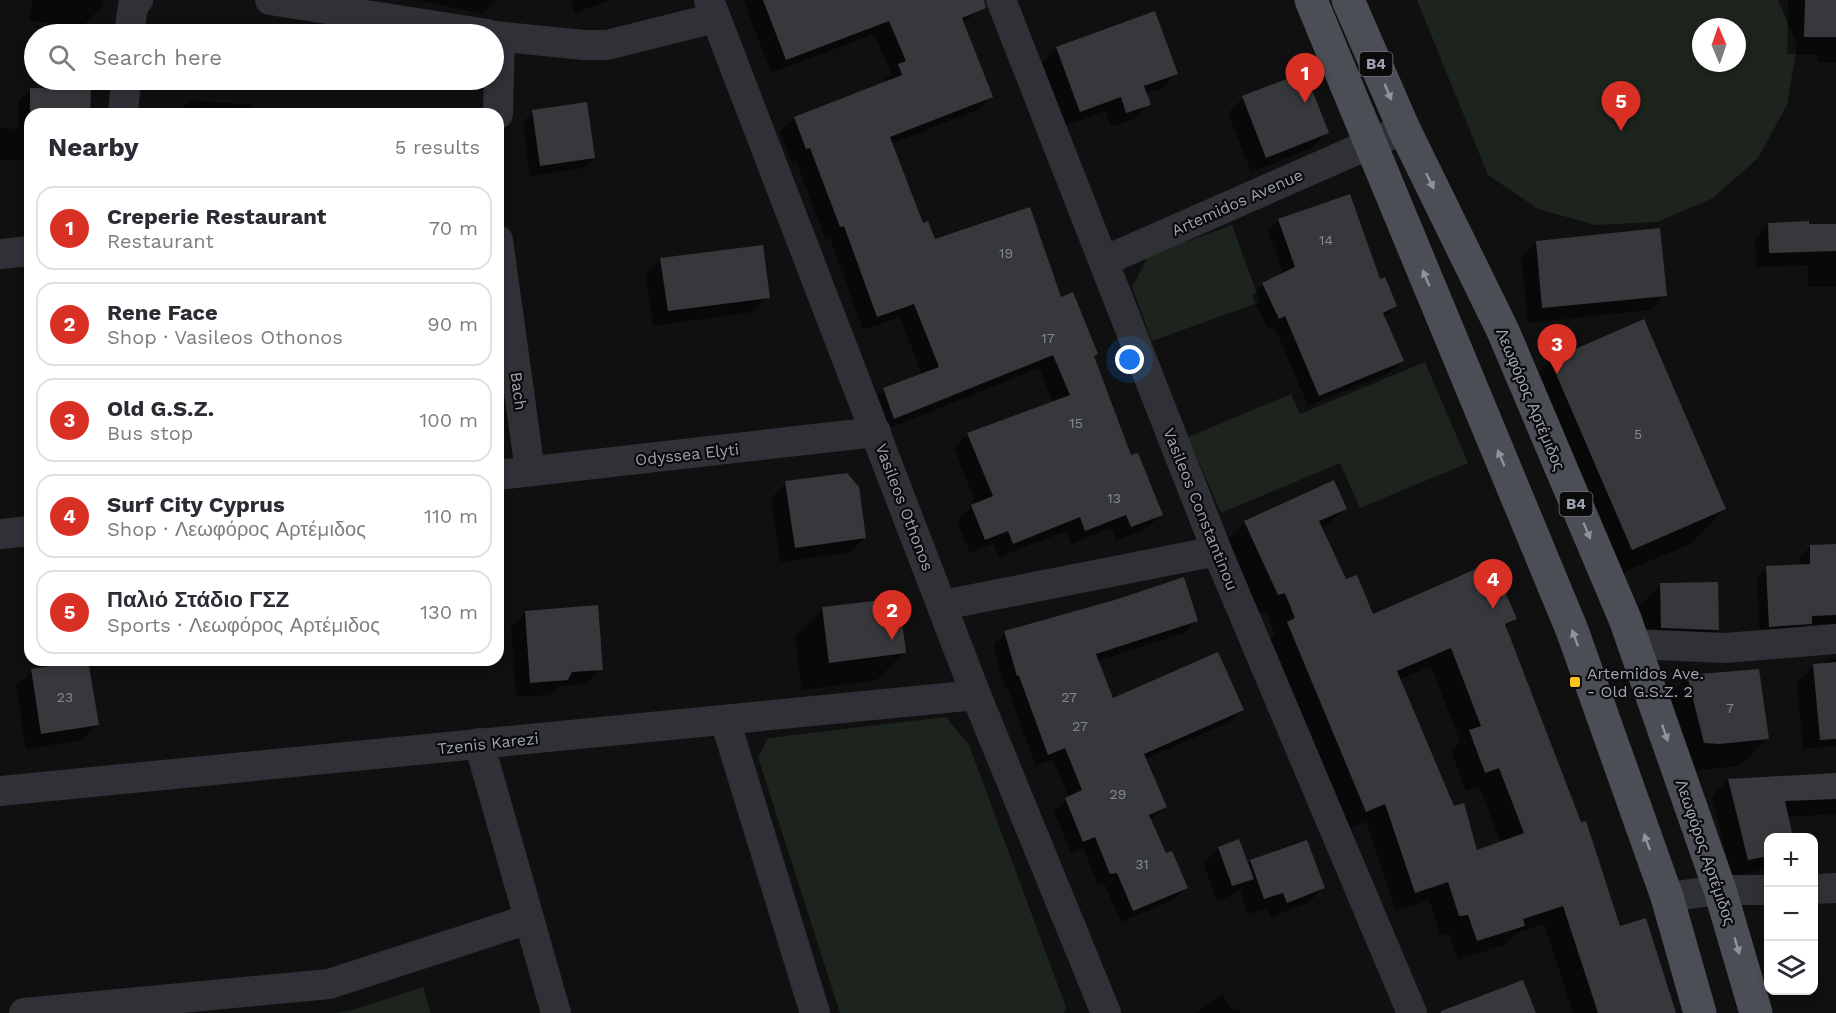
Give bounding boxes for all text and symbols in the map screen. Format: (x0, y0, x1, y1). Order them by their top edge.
north arrow (1692, 18, 1746, 72)
search box (24, 24, 504, 90)
icon: search (45, 41, 78, 74)
text: Search here (93, 45, 222, 70)
road number: B4 (1360, 52, 1392, 76)
pin: 1 (1286, 54, 1324, 103)
pin: 5 (1602, 82, 1640, 131)
one-way arrow (1383, 84, 1393, 102)
text: Nearby (48, 132, 139, 162)
text: 5 results (395, 135, 480, 159)
street label: Artemidos Avenue (1169, 165, 1306, 240)
one-way arrow (1425, 173, 1434, 190)
text: Creperie Restaurant (107, 204, 326, 229)
text: 1 (65, 216, 74, 240)
text: 70 m (429, 216, 478, 240)
text: Restaurant (107, 229, 214, 253)
house number: 14 (1319, 232, 1333, 248)
house number: 19 (999, 245, 1013, 261)
one-way arrow (1421, 269, 1430, 287)
text: Rene Face (107, 300, 218, 325)
text: 2 (64, 312, 75, 336)
text: 90 m (427, 312, 478, 336)
pin: 3 (1538, 324, 1576, 374)
text: Shop · Vasileos Othonos (107, 325, 343, 349)
street label: Λεωφόρος Αρτέμιδος (1492, 325, 1569, 473)
house number: 17 (1041, 330, 1055, 346)
your location (1115, 345, 1144, 374)
street label: Bach (506, 371, 531, 411)
text: Old G.S.Z. (107, 396, 214, 421)
text: 3 (64, 408, 75, 432)
text: 100 m (419, 408, 478, 432)
house number: 15 (1069, 415, 1083, 431)
text: Bus stop (107, 421, 193, 445)
street label: Vasileos Constantinou (1159, 425, 1242, 593)
house number: 5 (1634, 426, 1642, 442)
street label: Odyssea Elyti (634, 440, 740, 469)
street label: Vasileos Othonos (871, 441, 938, 574)
one-way arrow (1496, 449, 1505, 467)
house number: 13 (1107, 490, 1121, 506)
text: Surf City Cyprus (107, 492, 285, 517)
road number: B4 (1560, 492, 1592, 516)
text: 4 (63, 504, 76, 528)
text: 110 m (424, 504, 478, 528)
text: Shop · Λεωφόρος Αρτέμιδος (107, 517, 366, 541)
one-way arrow (1583, 522, 1593, 540)
pin: 4 (1474, 560, 1512, 609)
text: Παλιό Στάδιο ΓΣΖ (107, 587, 289, 612)
pin: 2 (872, 590, 912, 640)
text: 5 (64, 600, 75, 624)
text: 130 m (420, 600, 478, 624)
text: Sports · Λεωφόρος Αρτέμιδος (107, 613, 380, 637)
one-way arrow (1569, 629, 1579, 647)
place label: Artemidos Ave. - Old G.S.Z. 2 (1587, 664, 1704, 701)
marker: Artemidos Ave. - Old G.S.Z. 2 (1568, 675, 1582, 689)
house number: 23 (57, 689, 73, 705)
house number: 27 (1061, 689, 1077, 705)
house number: 7 (1726, 700, 1734, 716)
house number: 27 (1072, 718, 1088, 734)
one-way arrow (1660, 724, 1670, 742)
street label: Tzenis Karezi (437, 729, 540, 758)
street label: Λεωφόρος Αρτέμιδος (1672, 777, 1739, 928)
house number: 29 (1110, 786, 1126, 802)
one-way arrow (1642, 833, 1652, 851)
map controls (1764, 833, 1818, 995)
button: + (1764, 833, 1818, 887)
house number: 31 (1135, 856, 1149, 872)
button: − (1764, 887, 1818, 941)
one-way arrow (1733, 938, 1742, 956)
button: layers (1764, 941, 1818, 995)

